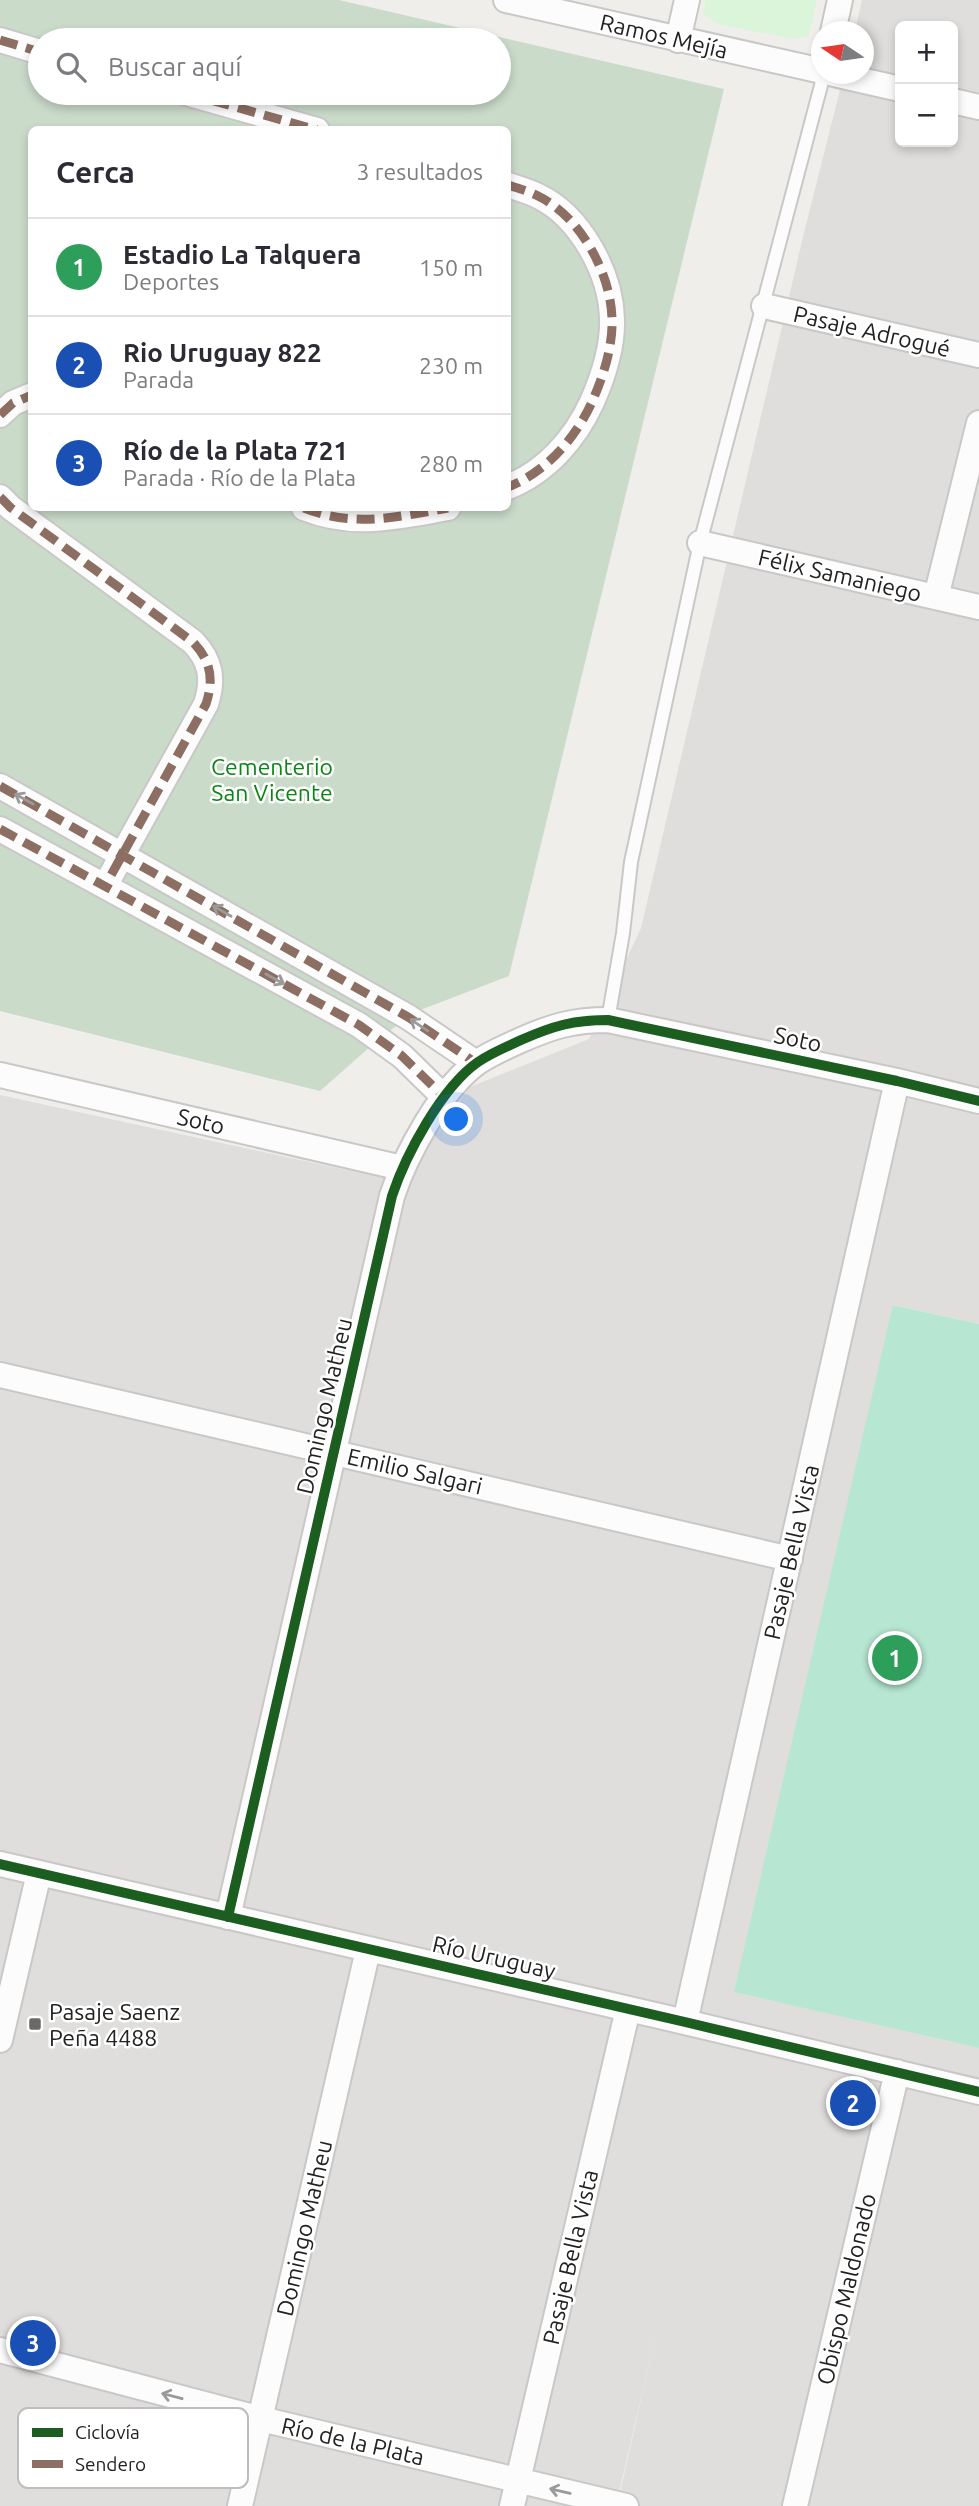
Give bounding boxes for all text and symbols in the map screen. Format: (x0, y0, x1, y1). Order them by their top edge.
street label: Ramos Mejía (598, 9, 730, 63)
north arrow (811, 21, 874, 84)
map controls (895, 21, 958, 147)
button: + (895, 21, 958, 84)
search box (28, 28, 511, 105)
icon: search (52, 48, 90, 86)
text: Buscar aquí (108, 52, 242, 81)
button: − (895, 84, 958, 147)
text: Cerca (56, 155, 135, 189)
text: 3 resultados (357, 159, 483, 184)
text: Estadio La Talquera (123, 240, 361, 269)
text: 1 (73, 255, 85, 280)
text: 150 m (419, 255, 483, 280)
text: Deportes (123, 269, 219, 294)
street label: Pasaje Adrogué (791, 301, 953, 361)
text: Rio Uruguay 822 (123, 338, 322, 367)
text: 2 (73, 353, 85, 378)
text: 230 m (419, 353, 483, 378)
text: Parada (123, 367, 194, 392)
text: Río de la Plata 721 (123, 436, 348, 465)
text: 3 (73, 451, 85, 476)
text: 280 m (419, 451, 483, 476)
text: Parada · Río de la Plata (123, 465, 356, 490)
street label: Félix Samaniego (756, 544, 924, 606)
park label: Cementerio San Vicente (211, 754, 333, 805)
one-way arrow (15, 792, 35, 806)
one-way arrow (213, 904, 233, 918)
one-way arrow (264, 973, 285, 986)
one-way arrow (410, 1018, 430, 1032)
street label: Soto (772, 1022, 824, 1056)
your location (439, 1102, 473, 1136)
street label: Soto (175, 1103, 227, 1139)
street label: Domingo Matheu (292, 1315, 356, 1497)
street label: Emilio Salgari (345, 1443, 485, 1499)
street label: Pasaje Bella Vista (759, 1462, 823, 1642)
pin: 1 (872, 1632, 918, 1684)
street label: Río Uruguay (430, 1931, 558, 1983)
place label: Pasaje Saenz Peña 4488 (49, 1999, 180, 2050)
marker: Pasaje Saenz Peña 4488 (27, 2016, 43, 2032)
pin: 2 (830, 2077, 876, 2129)
street label: Domingo Matheu (272, 2137, 336, 2319)
street label: Pasaje Bella Vista (538, 2167, 602, 2347)
street label: Obispo Maldonado (812, 2191, 880, 2387)
pin: 3 (10, 2317, 56, 2369)
one-way arrow (161, 2389, 184, 2402)
legend (18, 2408, 248, 2488)
street label: Río de la Plata (279, 2412, 427, 2470)
text: Ciclovía (75, 2421, 140, 2443)
text: Sendero (75, 2453, 146, 2475)
one-way arrow (549, 2483, 572, 2497)

